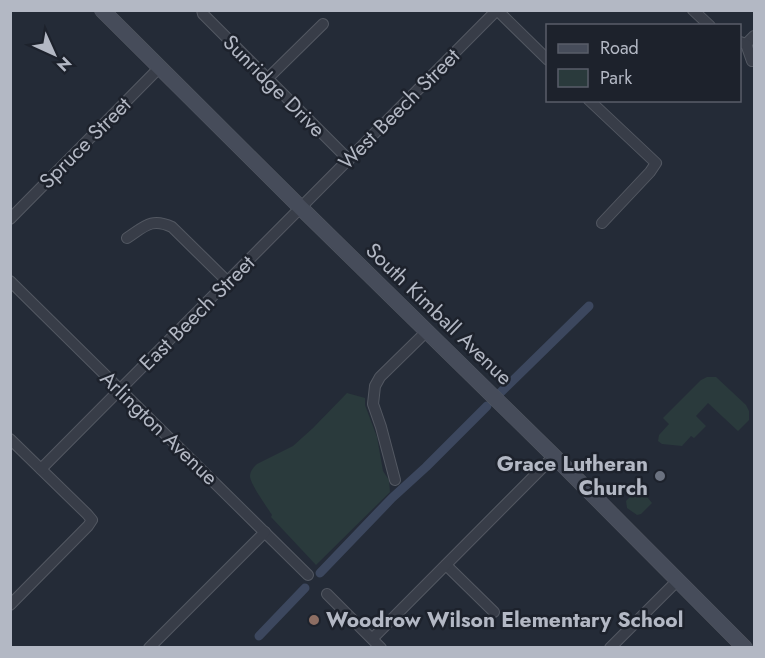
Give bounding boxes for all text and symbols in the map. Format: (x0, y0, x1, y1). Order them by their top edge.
north arrow (24, 24, 84, 84)
legend (546, 24, 741, 102)
street label: Sunridge Drive (216, 28, 332, 144)
text: Road (600, 35, 639, 61)
street label: West Beech Street (332, 42, 466, 176)
text: N (52, 52, 77, 77)
text: Park (600, 65, 632, 91)
street label: Spruce Street (32, 90, 138, 196)
street label: South Kimball Avenue (359, 236, 519, 392)
street label: East Beech Street (133, 249, 261, 377)
street label: Arlington Avenue (93, 364, 225, 492)
place label: Grace Lutheran Church (497, 449, 648, 503)
marker: Grace Lutheran Church (653, 469, 667, 483)
place label: Woodrow Wilson Elementary School (326, 605, 683, 635)
marker: Woodrow Wilson Elementary School (307, 613, 321, 627)

